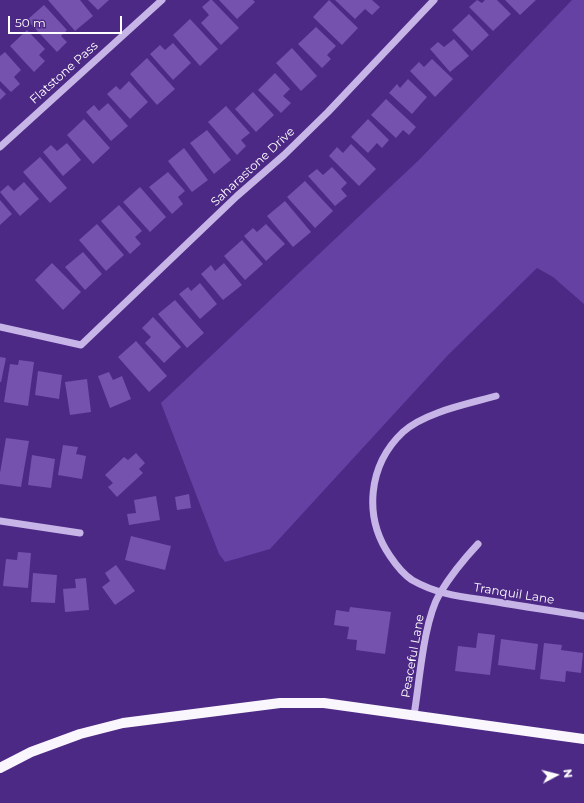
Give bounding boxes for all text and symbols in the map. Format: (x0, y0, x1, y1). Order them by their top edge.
scale bar (10, 8, 124, 34)
text: 50 m (15, 15, 46, 30)
street label: Flatstone Pass (27, 39, 101, 107)
street label: Saharastone Drive (208, 125, 298, 209)
street label: Tranquil Lane (473, 581, 555, 607)
street label: Peaceful Lane (399, 613, 427, 699)
north arrow (536, 755, 576, 795)
text: N (560, 768, 575, 779)

